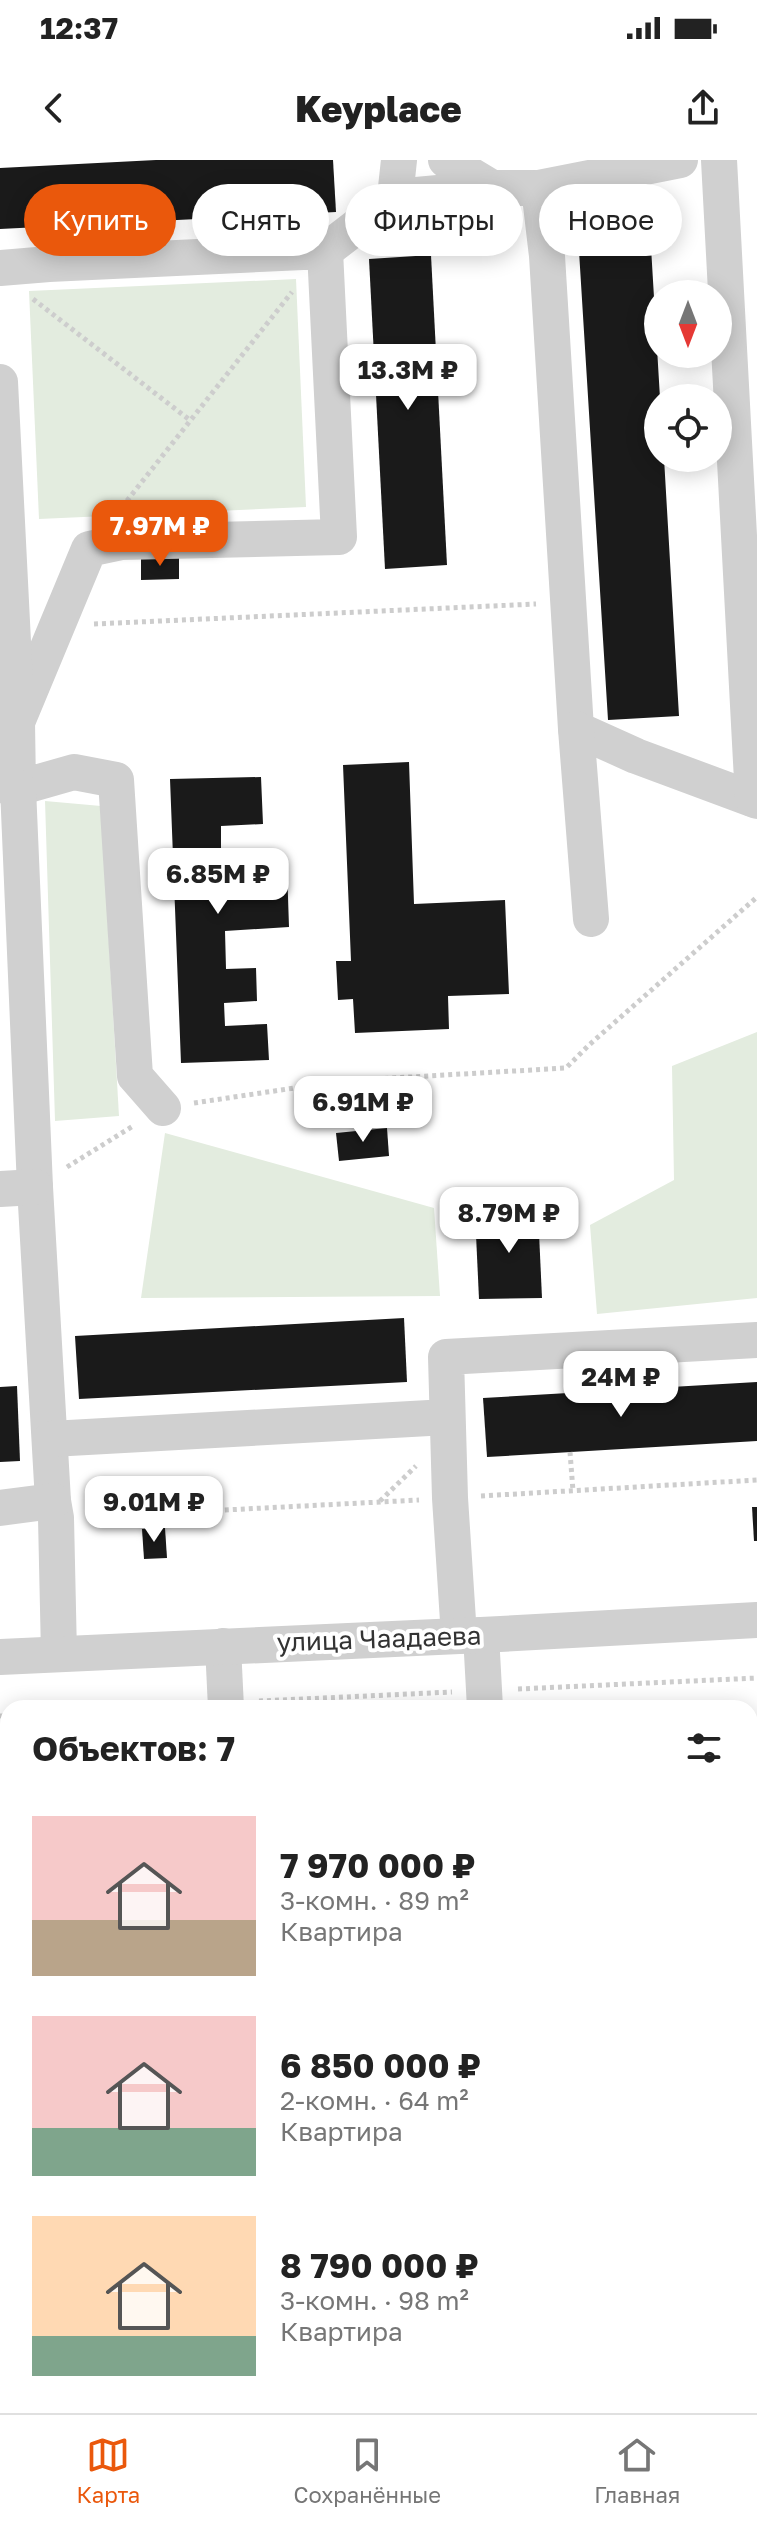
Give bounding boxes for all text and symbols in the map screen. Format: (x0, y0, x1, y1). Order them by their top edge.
text: 12:37 (40, 10, 118, 46)
icon: back (32, 86, 76, 130)
icon: share (681, 86, 725, 130)
text: Keyplace (295, 87, 462, 130)
chip: Купить (24, 184, 176, 256)
chip: Снять (192, 184, 329, 256)
chip: Фильтры (345, 184, 523, 256)
chip: Новое (539, 184, 682, 256)
north arrow (644, 280, 732, 368)
map controls (644, 280, 732, 472)
pin: 13.3M ₽ (334, 344, 482, 412)
text: 13.3M ₽ (358, 354, 458, 385)
button: locate (644, 384, 732, 472)
pin: 7.97M ₽ (86, 500, 234, 568)
text: 7.97M ₽ (110, 510, 210, 541)
pin: 6.85M ₽ (144, 848, 292, 916)
text: 6.85M ₽ (166, 858, 270, 889)
pin: 6.91M ₽ (289, 1076, 437, 1144)
text: 6.91M ₽ (312, 1086, 414, 1117)
pin: 8.79M ₽ (435, 1187, 583, 1255)
text: 8.79M ₽ (458, 1197, 560, 1228)
pin: 24M ₽ (565, 1351, 677, 1419)
text: 24M ₽ (581, 1361, 661, 1392)
pin: 9.01M ₽ (80, 1476, 228, 1544)
text: 9.01M ₽ (103, 1486, 205, 1517)
street label: улица Чаадаева (276, 1619, 482, 1658)
icon: filters (682, 1726, 726, 1770)
text: Объектов: 7 (32, 1728, 235, 1768)
text: 7 970 000 ₽ (280, 1845, 476, 1885)
icon: home (96, 1848, 192, 1944)
text: 3-комн. · 89 m² (280, 1885, 469, 1916)
text: Квартира (280, 1916, 403, 1947)
text: 6 850 000 ₽ (280, 2045, 481, 2085)
icon: home (96, 2048, 192, 2144)
text: 2-комн. · 64 m² (280, 2085, 469, 2116)
text: Квартира (280, 2116, 403, 2147)
text: 8 790 000 ₽ (280, 2245, 479, 2285)
icon: home (96, 2248, 192, 2344)
text: 3-комн. · 98 m² (280, 2285, 469, 2316)
text: Квартира (280, 2316, 403, 2347)
tab: Карта (77, 2433, 140, 2508)
tab: Сохранённые (294, 2433, 441, 2508)
tab: Главная (594, 2433, 680, 2508)

